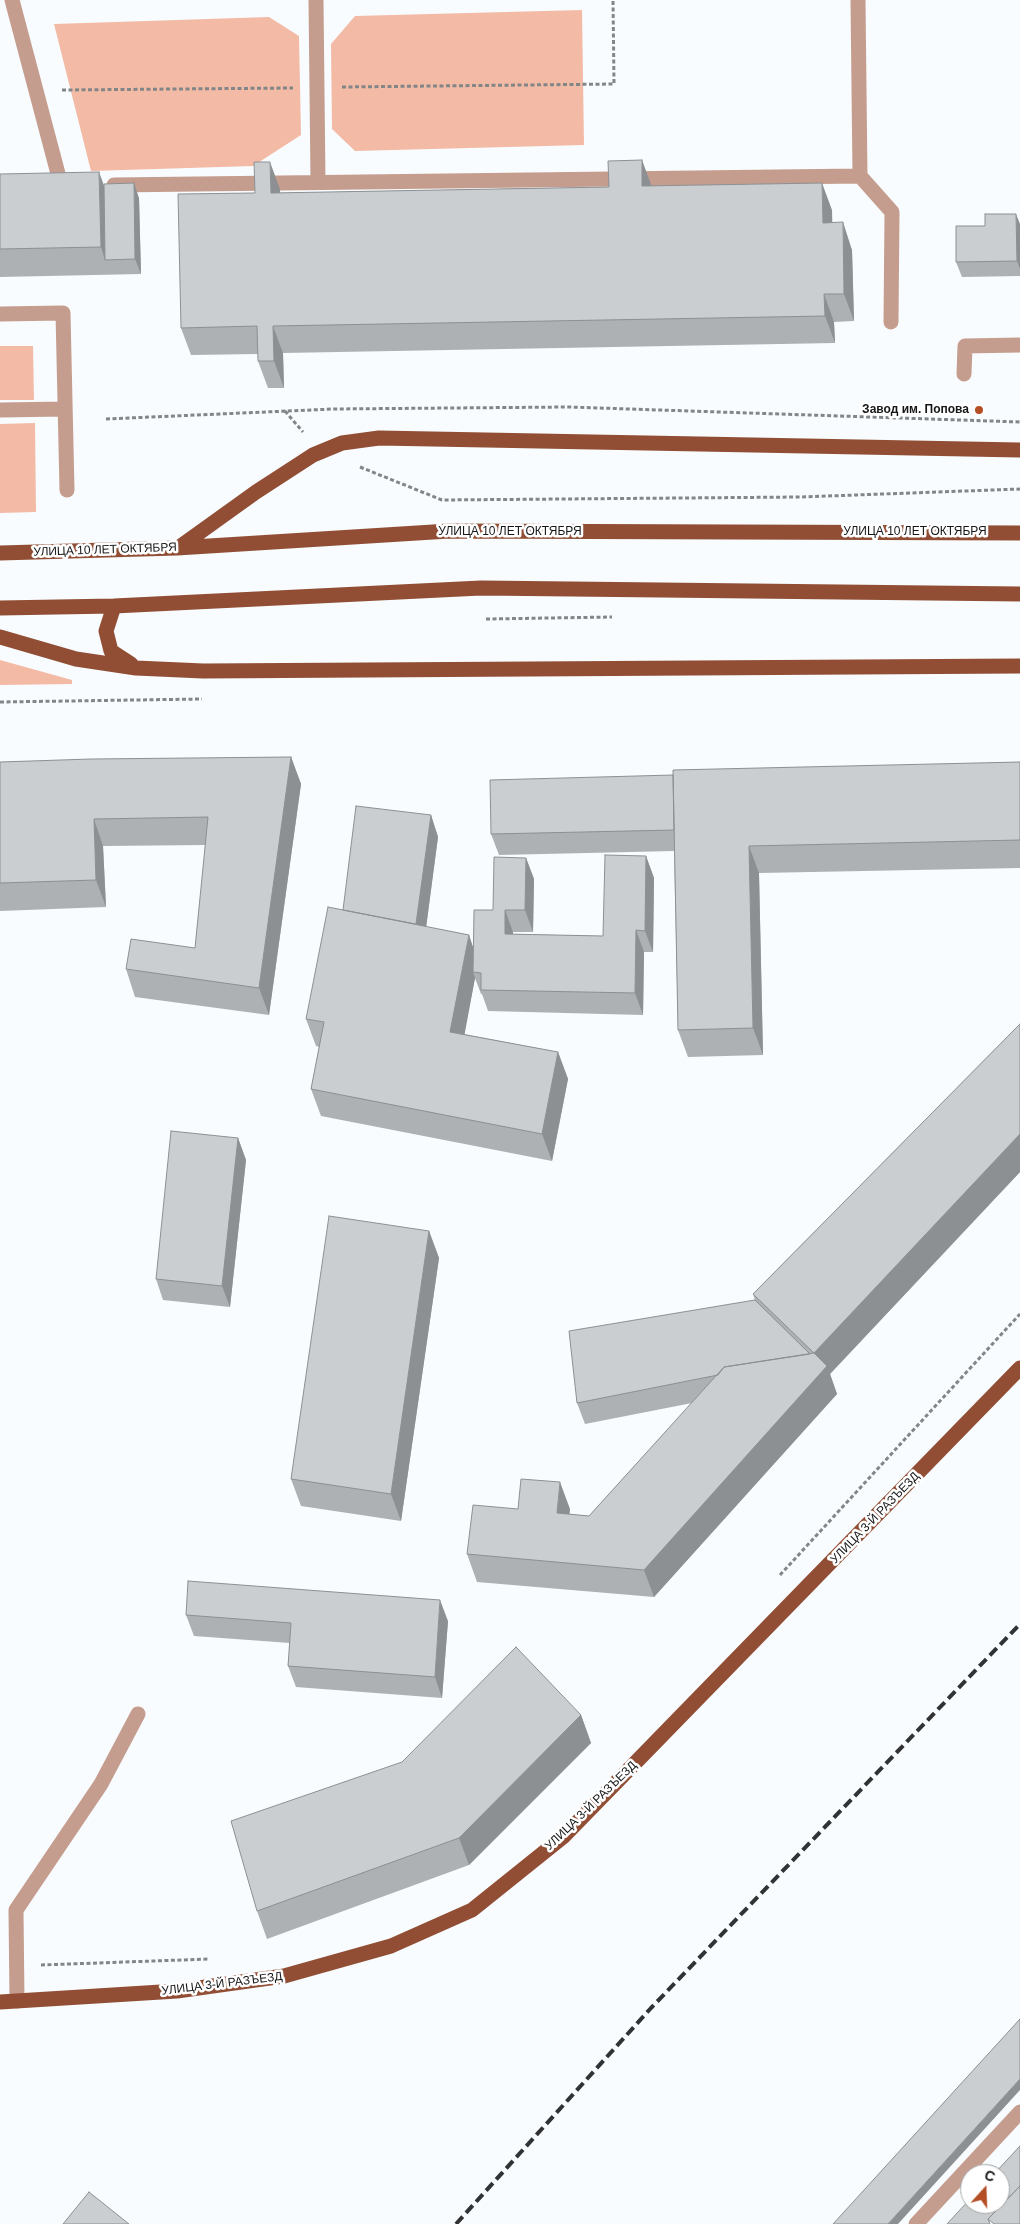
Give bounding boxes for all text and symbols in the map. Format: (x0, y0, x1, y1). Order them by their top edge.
place label: Завод им. Попова (862, 403, 969, 417)
marker: Завод им. Попова (973, 404, 985, 416)
street label: УЛИЦА 10 ЛЕТ ОКТЯБРЯ (438, 525, 582, 539)
street label: УЛИЦА 10 ЛЕТ ОКТЯБРЯ (843, 525, 987, 539)
street label: УЛИЦА 10 ЛЕТ ОКТЯБРЯ (33, 540, 177, 560)
street label: УЛИЦА 3-Й РАЗЪЕЗД (828, 1469, 922, 1567)
street label: УЛИЦА 3-Й РАЗЪЕЗД (542, 1759, 640, 1853)
street label: УЛИЦА 3-Й РАЗЪЕЗД (161, 1969, 283, 1999)
north arrow (960, 2164, 1010, 2214)
text: С (982, 2167, 997, 2185)

